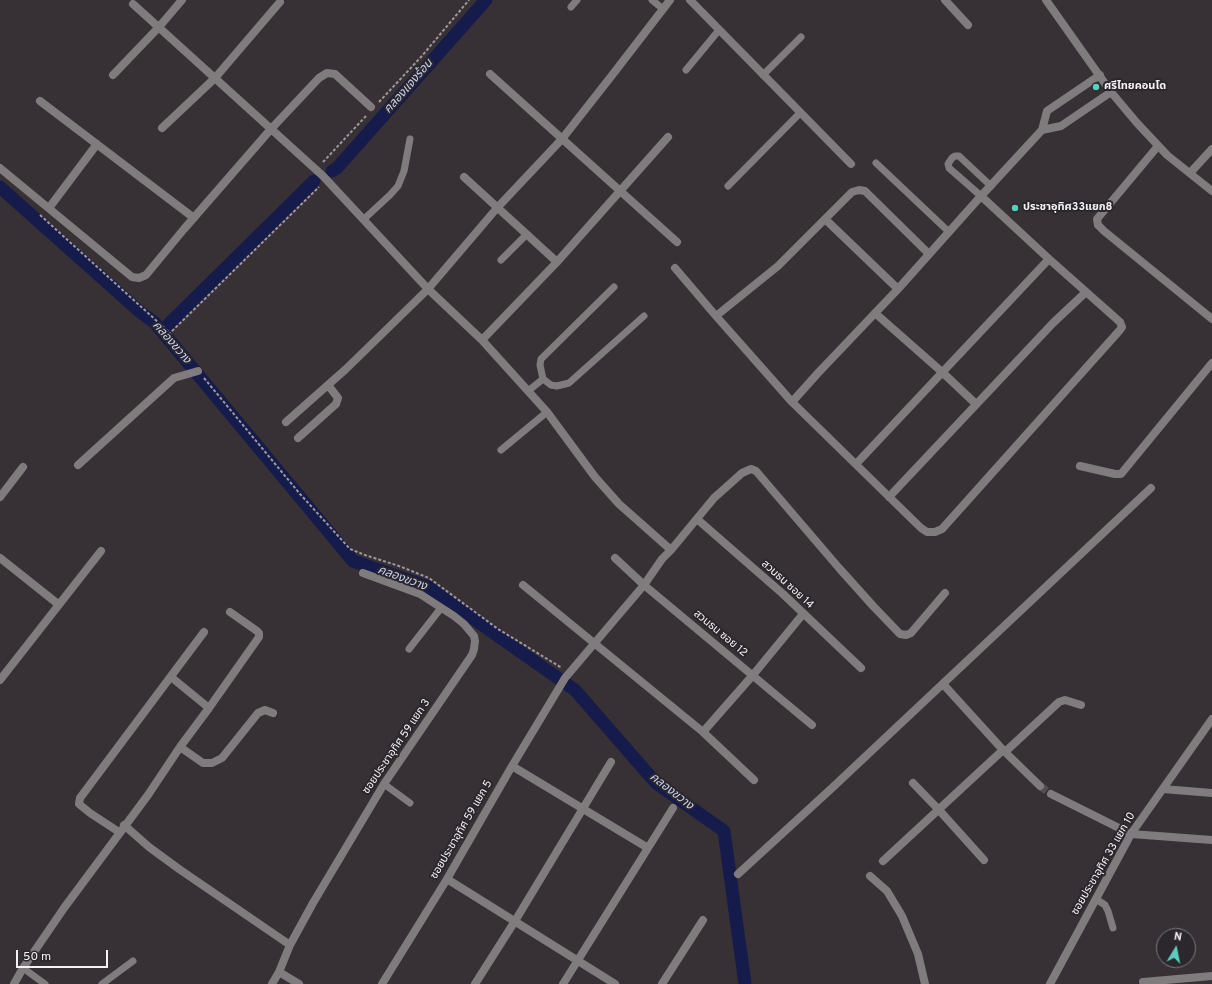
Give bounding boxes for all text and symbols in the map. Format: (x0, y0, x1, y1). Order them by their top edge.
water label: คลองแจงร้อน (382, 57, 436, 117)
place label: ศรีไทยคอนโด (1104, 80, 1166, 94)
marker: ศรีไทยคอนโด (1091, 82, 1101, 92)
place label: ประชาอุทิศ33แยก8 (1023, 201, 1113, 215)
marker: ประชาอุทิศ33แยก8 (1010, 203, 1020, 213)
water label: คลองขวาง (149, 319, 193, 367)
street label: สวนธน ซอย 14 (758, 558, 816, 612)
water label: คลองขวาง (375, 563, 429, 595)
street label: สวนธน ซอย 12 (690, 608, 750, 660)
street label: ซอยประชาอุทิศ 59 แยก 3 (360, 697, 434, 797)
water label: คลองขวาง (646, 771, 696, 813)
street label: ซอยประชาอุทิศ 59 แยก 5 (428, 778, 496, 882)
street label: ซอยประชาอุทิศ 33 แยก 10 (1069, 810, 1139, 918)
north arrow (1156, 928, 1196, 968)
text: N (1173, 930, 1183, 945)
scale bar (18, 942, 110, 968)
text: 50 m (23, 949, 51, 965)

